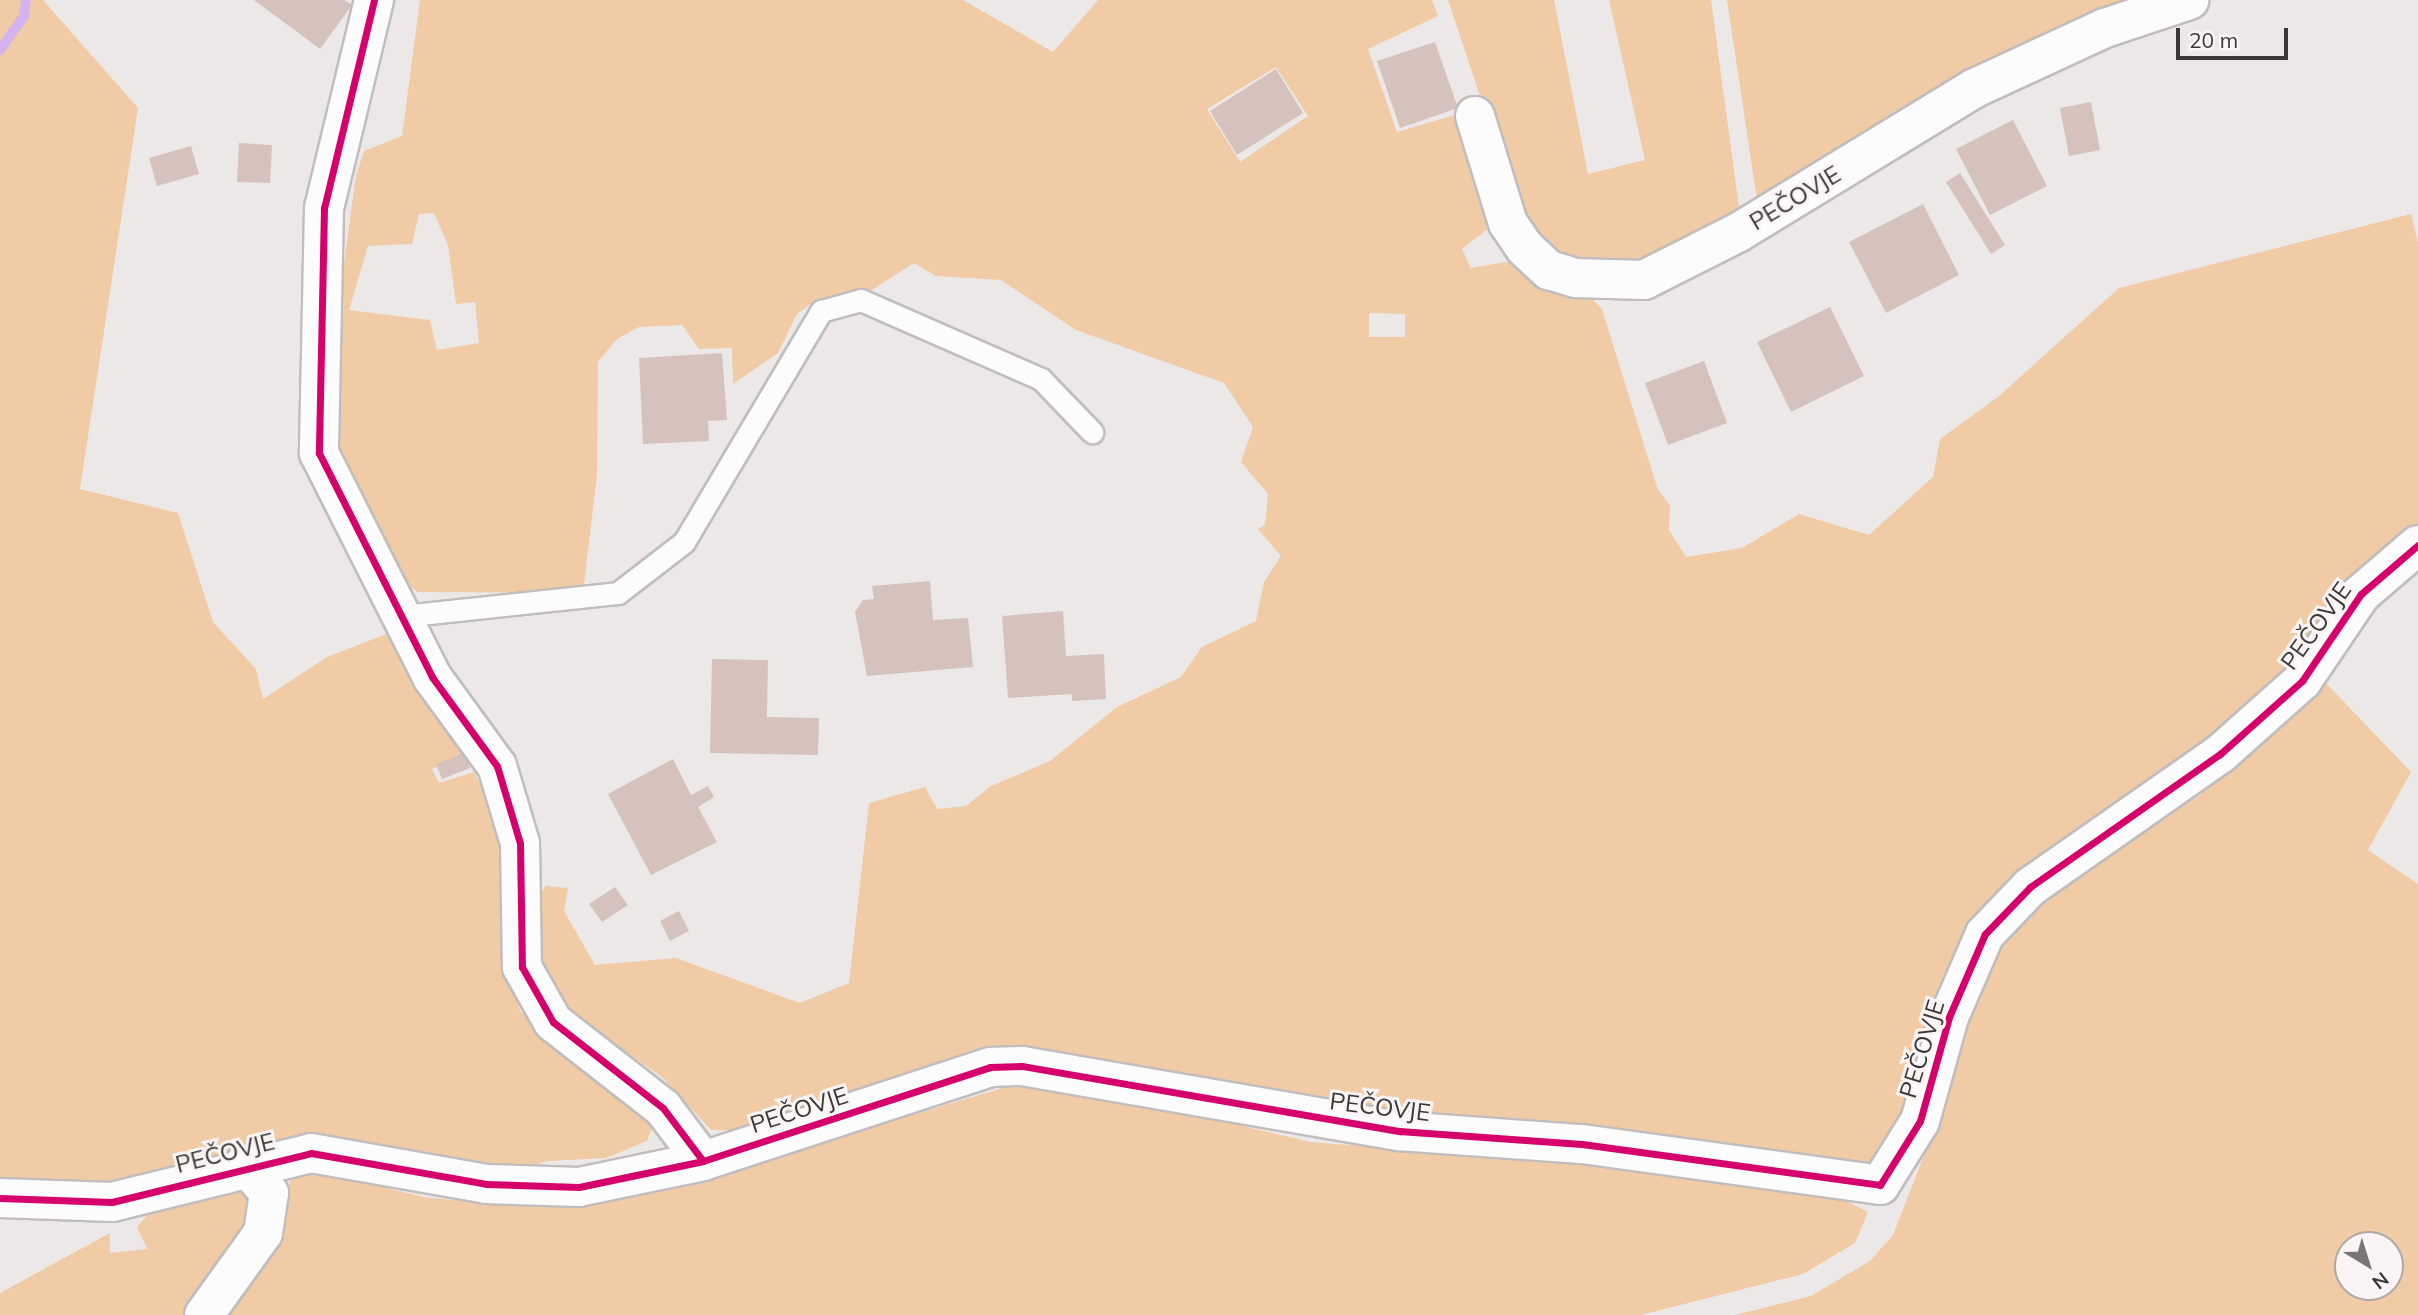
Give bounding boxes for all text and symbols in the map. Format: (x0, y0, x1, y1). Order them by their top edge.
scale bar (2180, 14, 2292, 58)
text: 20 m (2189, 27, 2238, 53)
street label: PEČOVJE (1744, 160, 1846, 236)
street label: PEČOVJE (2275, 577, 2357, 675)
street label: PEČOVJE (1893, 996, 1951, 1102)
street label: PEČOVJE (746, 1081, 852, 1139)
street label: PEČOVJE (1328, 1087, 1432, 1127)
street label: PEČOVJE (172, 1127, 278, 1179)
north arrow (2334, 1231, 2404, 1301)
text: N (2368, 1267, 2394, 1295)

